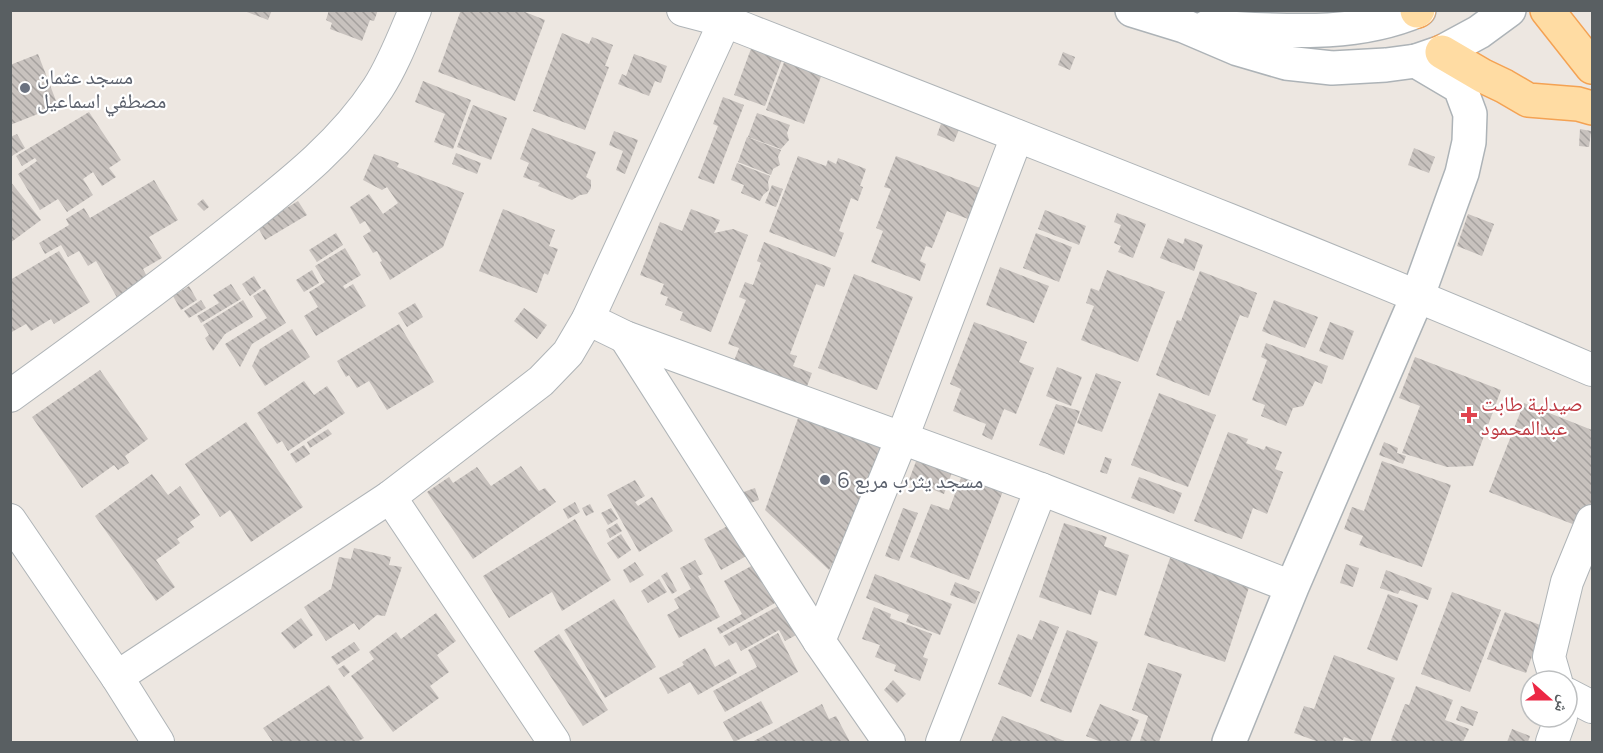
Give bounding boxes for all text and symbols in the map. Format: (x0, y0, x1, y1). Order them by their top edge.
place label: مسجد عثمان مصطفي اسماعيل (37, 62, 166, 117)
marker: مسجد عثمان مصطفي اسماعيل (18, 81, 32, 95)
place label: صيدلية طابت عبدالمحمود (1481, 389, 1583, 441)
marker: صيدلية طابت عبدالمحمود (1462, 408, 1476, 422)
place label: مسجد يثرب مربع 6 (837, 466, 983, 494)
marker: مسجد يثرب مربع 6 (818, 473, 832, 487)
north arrow (1519, 669, 1579, 729)
text: ش (1550, 693, 1576, 716)

